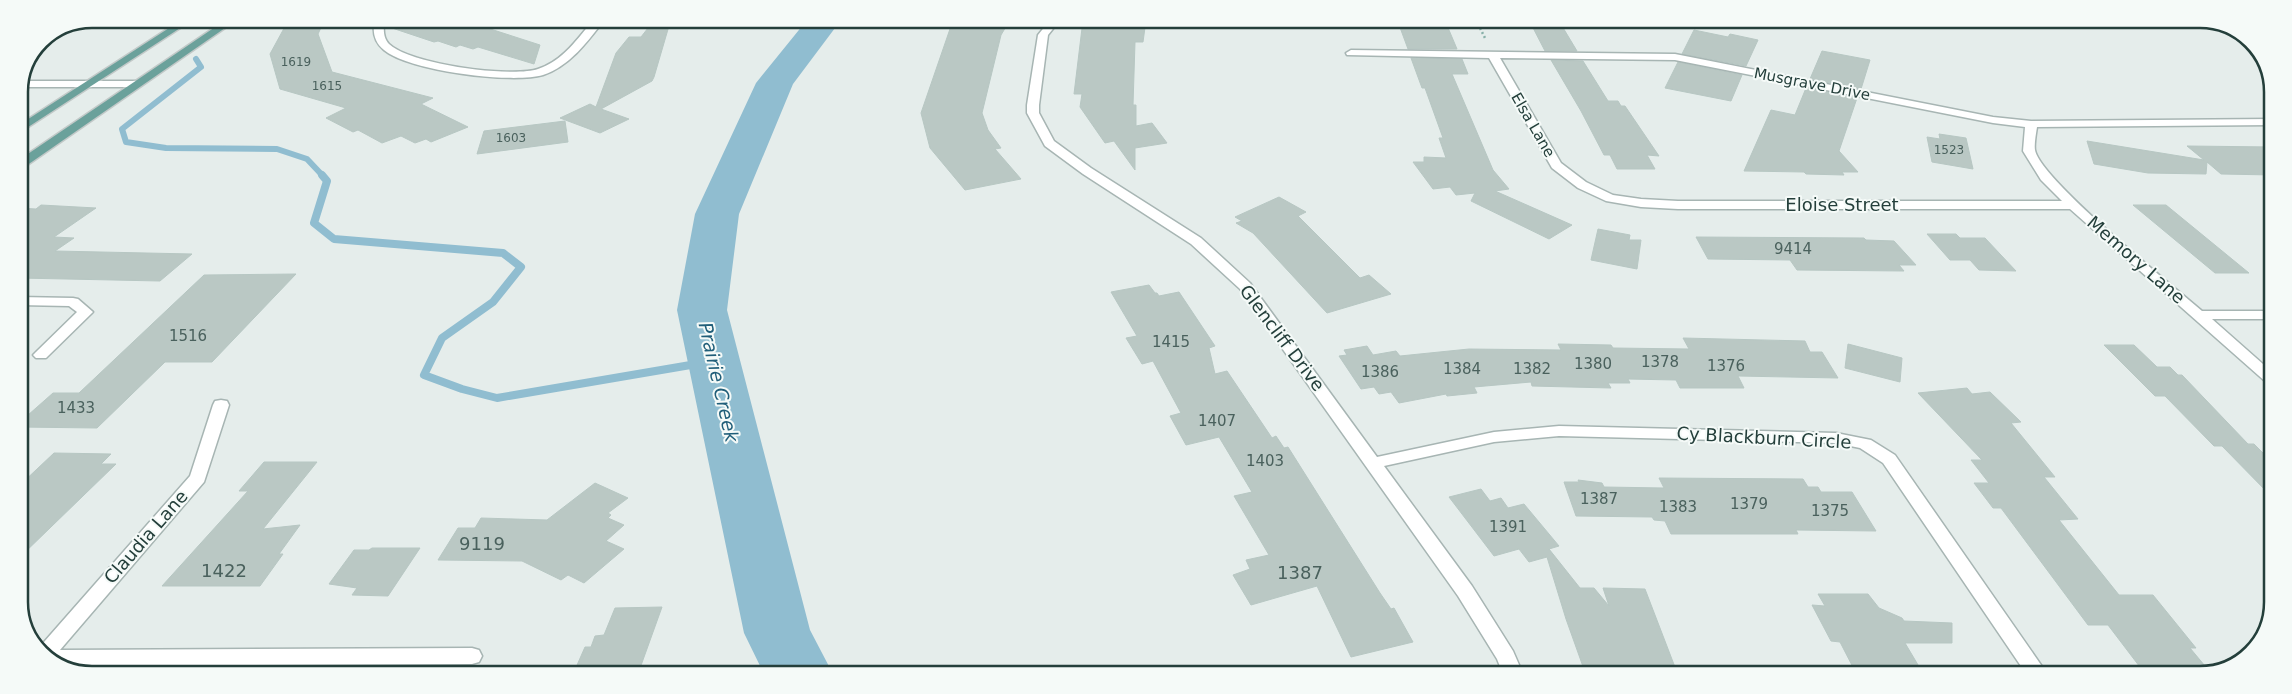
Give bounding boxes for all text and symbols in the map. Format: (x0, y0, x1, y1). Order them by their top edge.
house number: 1619 (281, 55, 311, 69)
street label: Musgrave Drive (1752, 64, 1872, 104)
house number: 1615 (312, 79, 342, 93)
street label: Elsa Lane (1507, 89, 1559, 161)
house number: 1603 (496, 131, 526, 145)
house number: 1523 (1934, 143, 1964, 157)
street label: Eloise Street (1785, 194, 1899, 215)
street label: Memory Lane (2083, 212, 2189, 308)
house number: 9414 (1774, 240, 1812, 258)
street label: Glencliff Drive (1236, 280, 1329, 395)
water label: Prairie Creek (695, 320, 744, 445)
house number: 1516 (169, 327, 207, 345)
house number: 1415 (1152, 333, 1190, 351)
house number: 1378 (1641, 353, 1679, 371)
house number: 1380 (1574, 355, 1612, 373)
house number: 1376 (1707, 357, 1745, 375)
house number: 1384 (1443, 360, 1481, 378)
house number: 1382 (1513, 360, 1551, 378)
house number: 1386 (1361, 363, 1399, 381)
house number: 1433 (57, 399, 95, 417)
house number: 1407 (1198, 412, 1236, 430)
street label: Cy Blackburn Circle (1676, 422, 1852, 453)
house number: 1403 (1246, 452, 1284, 470)
street label: Claudia Lane (99, 486, 192, 588)
house number: 1387 (1580, 490, 1618, 508)
house number: 1379 (1730, 495, 1768, 513)
house number: 1383 (1659, 498, 1697, 516)
house number: 1375 (1811, 502, 1849, 520)
house number: 1391 (1489, 518, 1527, 536)
house number: 9119 (459, 533, 505, 554)
house number: 1422 (201, 560, 247, 581)
house number: 1387 (1277, 562, 1323, 583)

